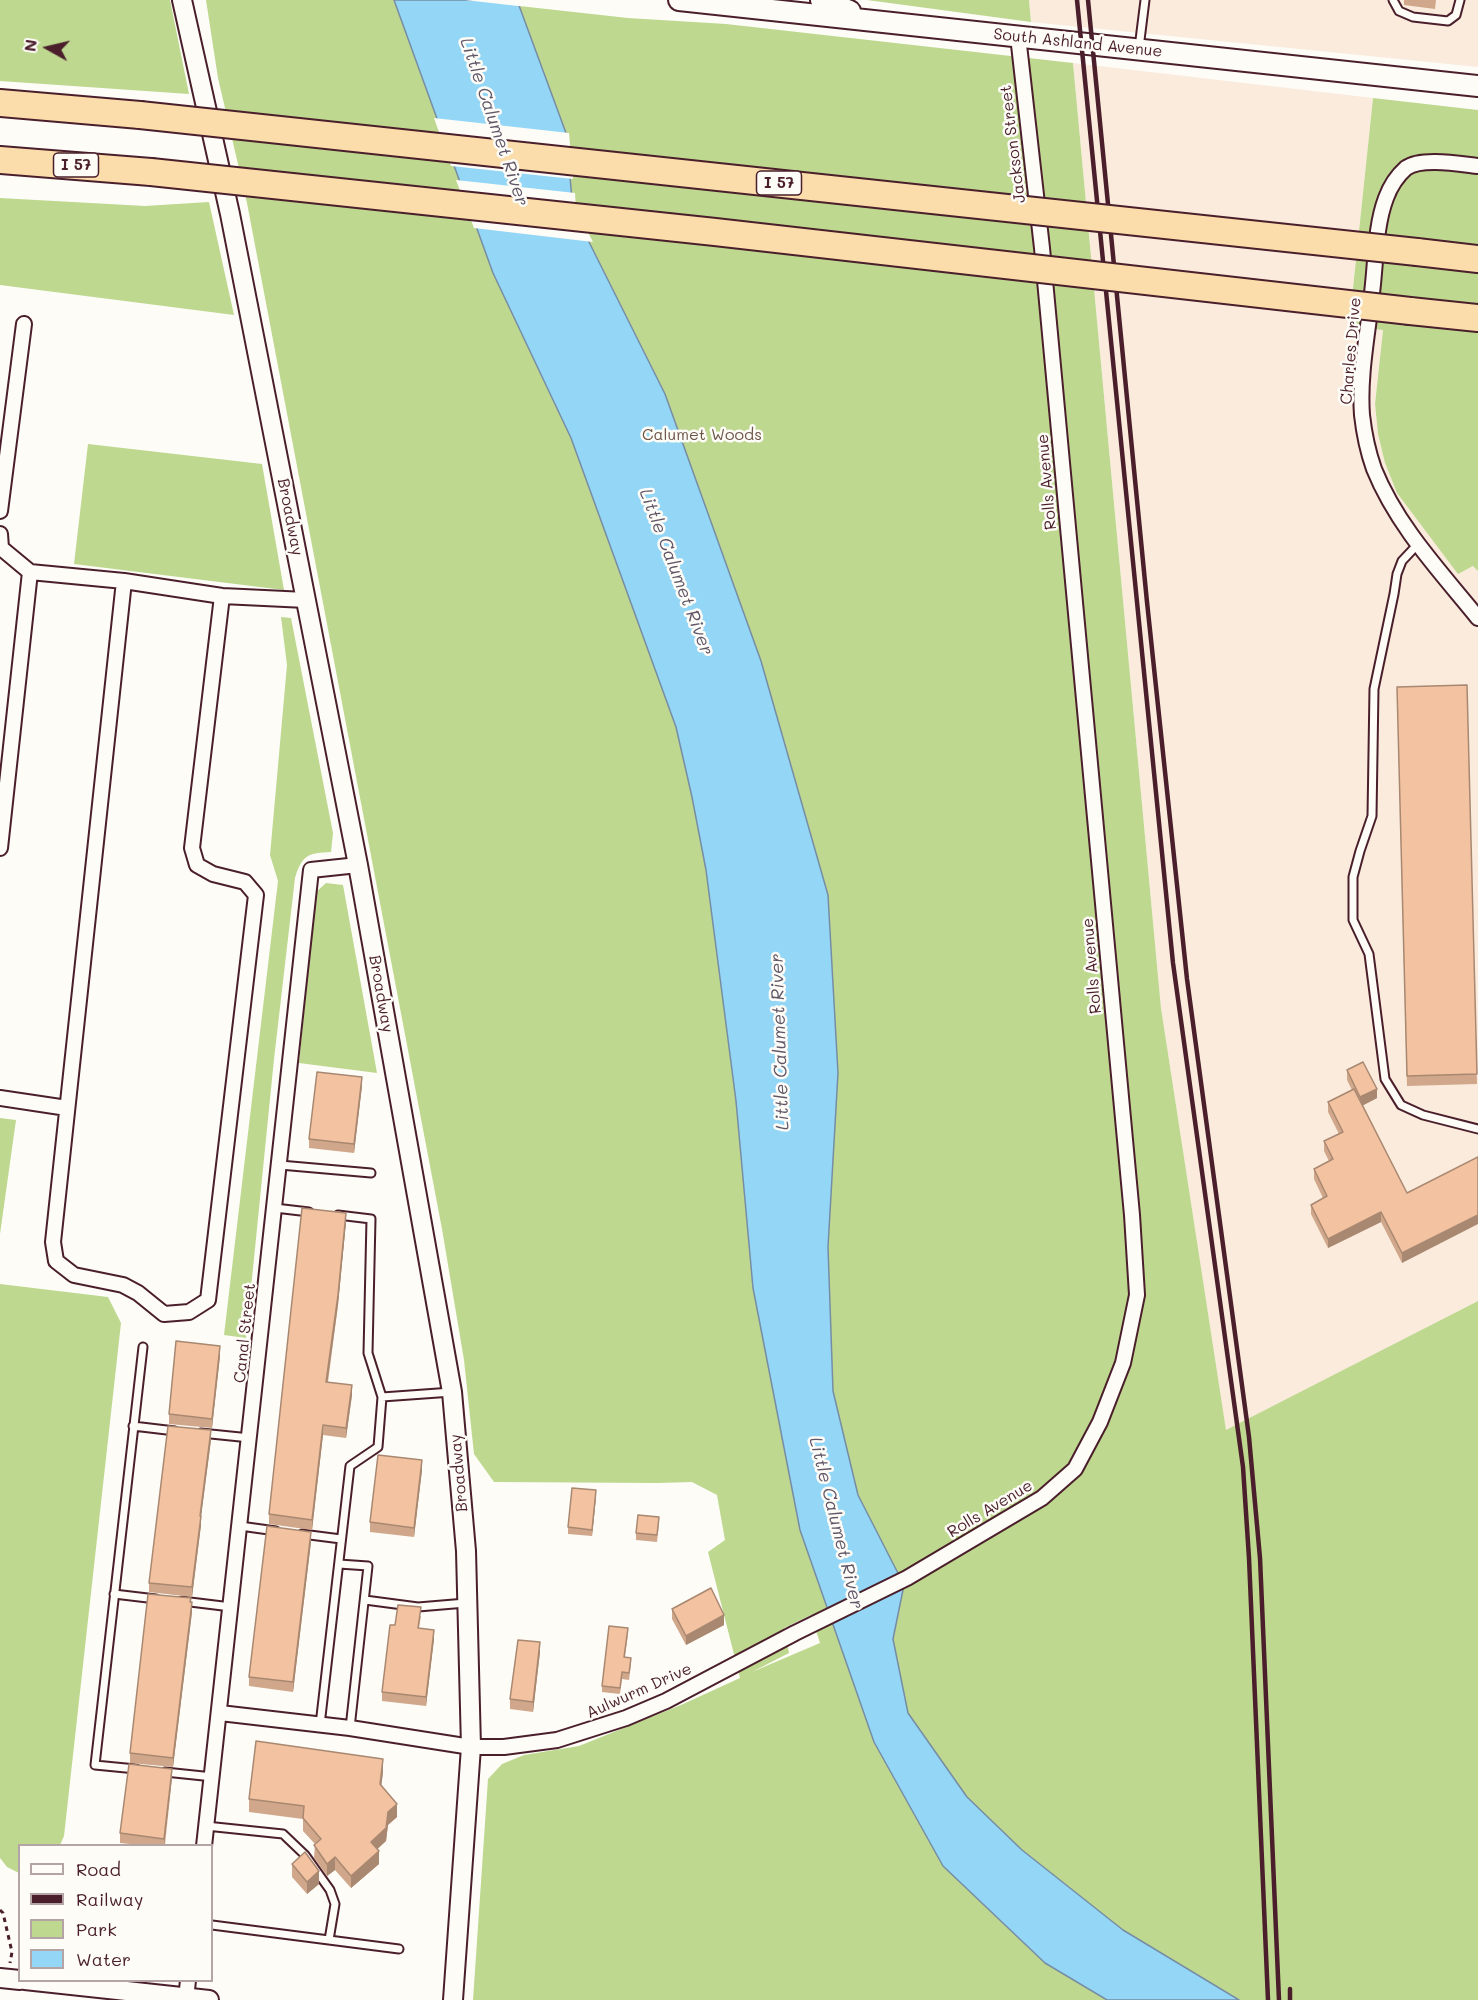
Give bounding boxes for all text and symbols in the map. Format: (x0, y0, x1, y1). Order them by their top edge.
north arrow (18, 18, 78, 78)
street label: South Ashland Avenue (993, 25, 1163, 61)
water label: Little Calumet River (455, 35, 533, 209)
text: N (18, 38, 41, 53)
street label: Jackson Street (996, 84, 1030, 204)
road number: I 57 (54, 153, 98, 177)
road number: I 57 (756, 171, 802, 195)
street label: Charles Drive (1337, 297, 1365, 405)
park label: Calumet Woods (642, 425, 762, 445)
street label: Rolls Avenue (1033, 433, 1061, 531)
street label: Broadway (273, 477, 307, 557)
water label: Little Calumet River (634, 486, 718, 658)
street label: Rolls Avenue (1078, 917, 1106, 1015)
water label: Little Calumet River (766, 953, 794, 1131)
street label: Broadway (365, 954, 397, 1034)
street label: Canal Street (230, 1282, 260, 1384)
street label: Broadway (446, 1433, 472, 1513)
water label: Little Calumet River (804, 1435, 868, 1611)
street label: Rolls Avenue (944, 1476, 1036, 1542)
street label: Aulwurm Drive (583, 1659, 695, 1723)
legend (18, 1844, 213, 1982)
text: Road (76, 1857, 121, 1881)
text: Railway (76, 1887, 143, 1911)
text: Park (76, 1917, 117, 1941)
text: Water (76, 1947, 131, 1971)

